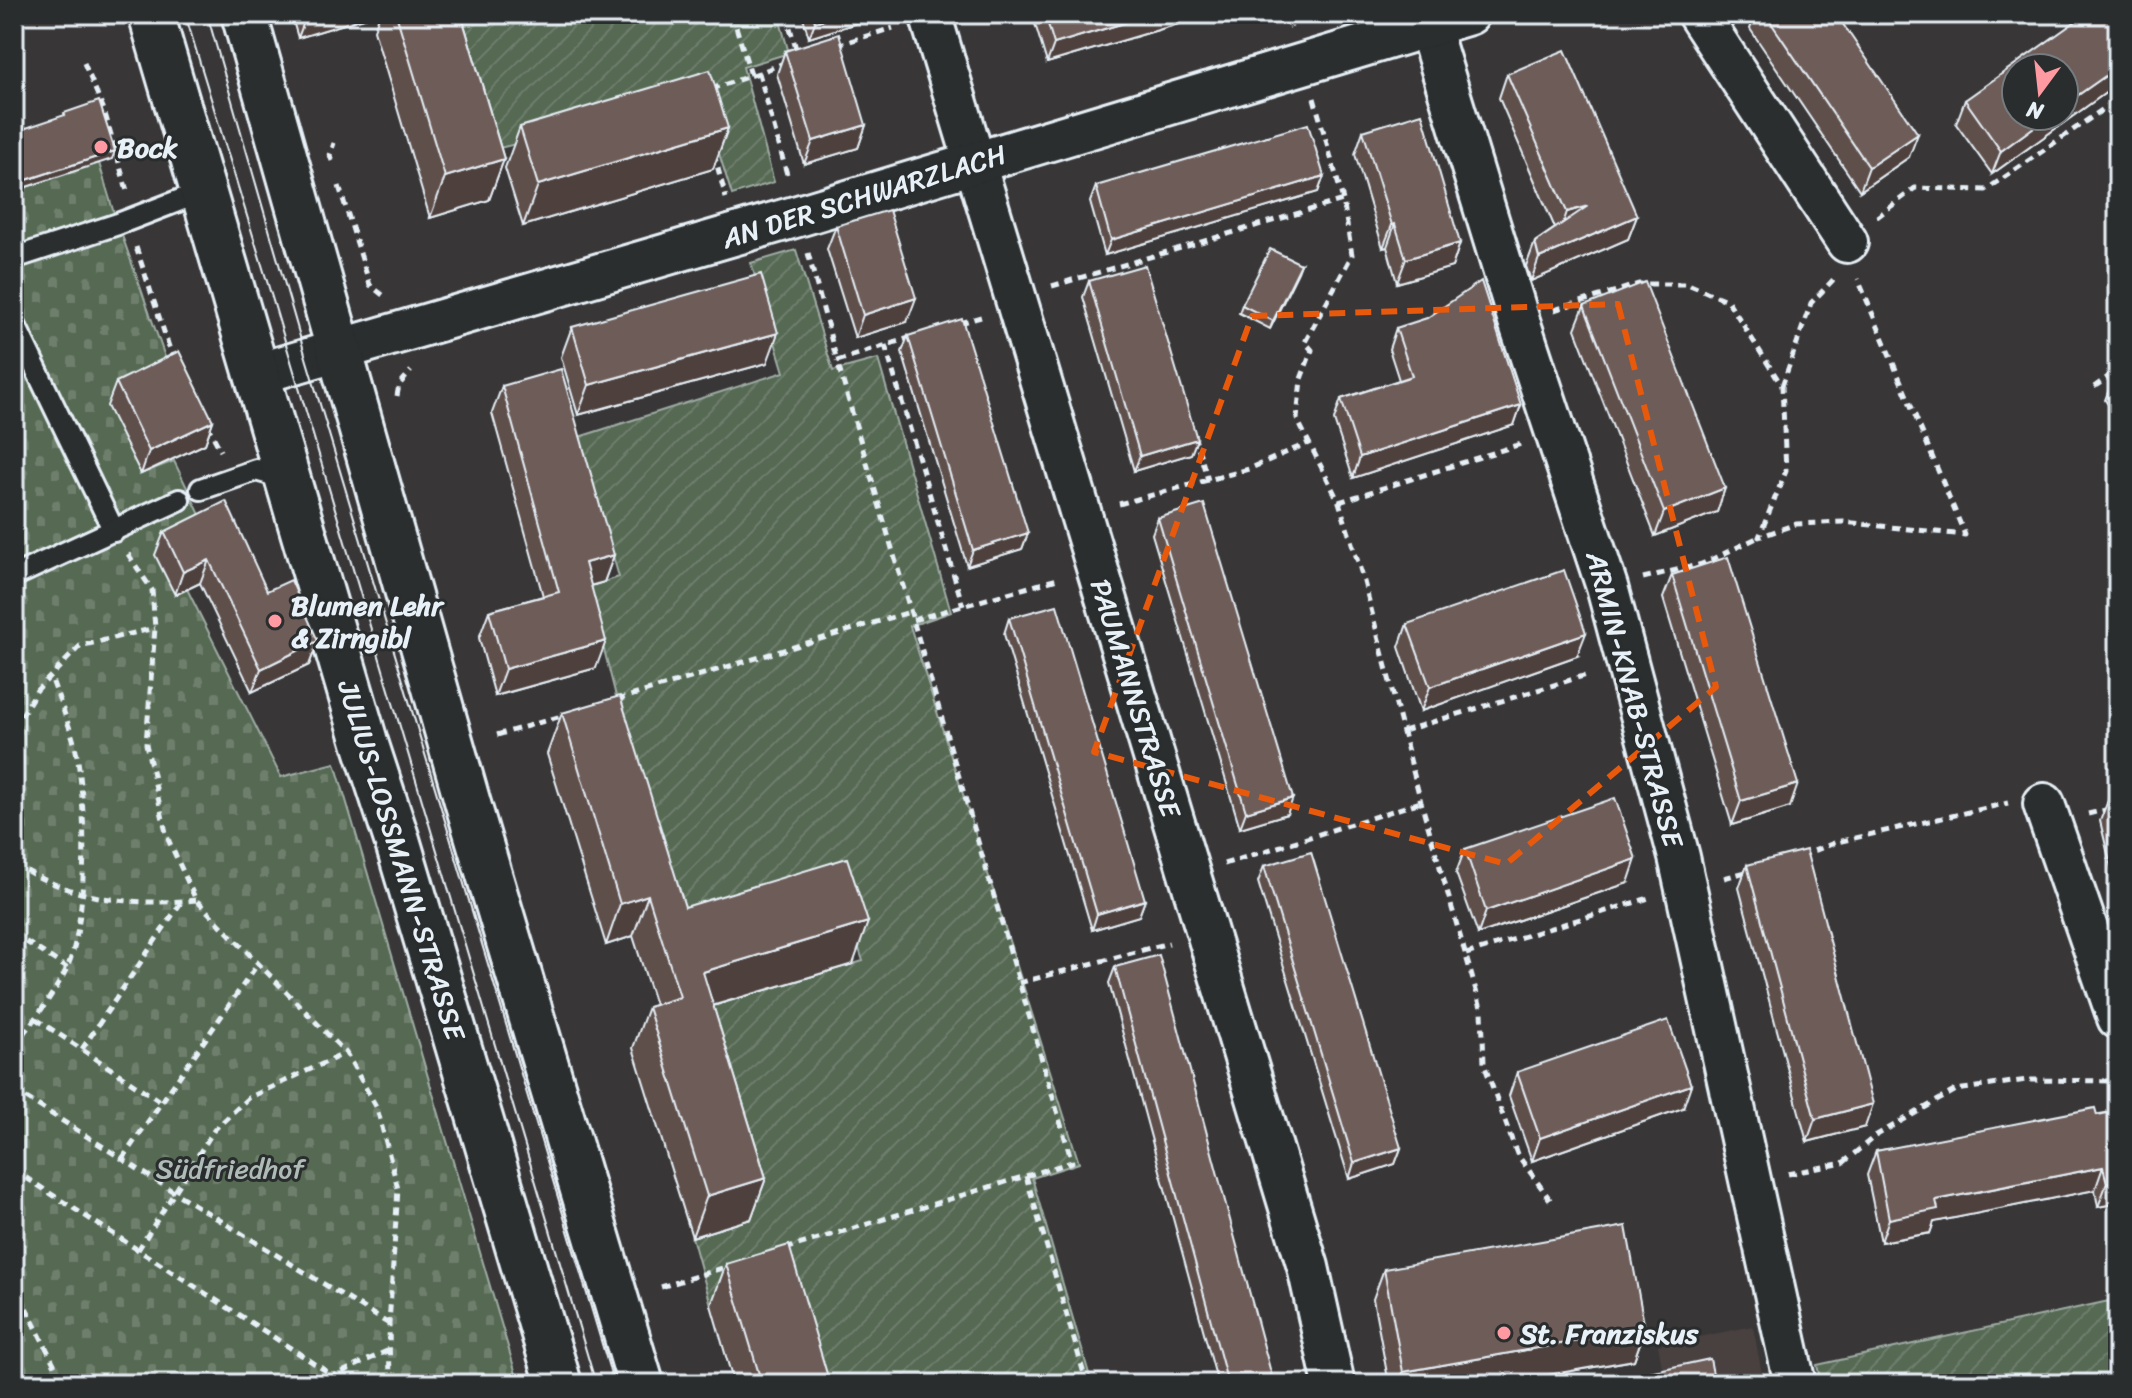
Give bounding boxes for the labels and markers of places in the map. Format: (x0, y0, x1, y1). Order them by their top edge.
place label: Bock (117, 123, 179, 172)
marker: Bock (92, 138, 110, 156)
place label: Blumen Lehr & Zirngibl (291, 581, 445, 662)
marker: Blumen Lehr & Zirngibl (266, 612, 284, 630)
place label: St. Franziskus (1519, 1309, 1699, 1358)
marker: St. Franziskus (1495, 1324, 1513, 1342)

